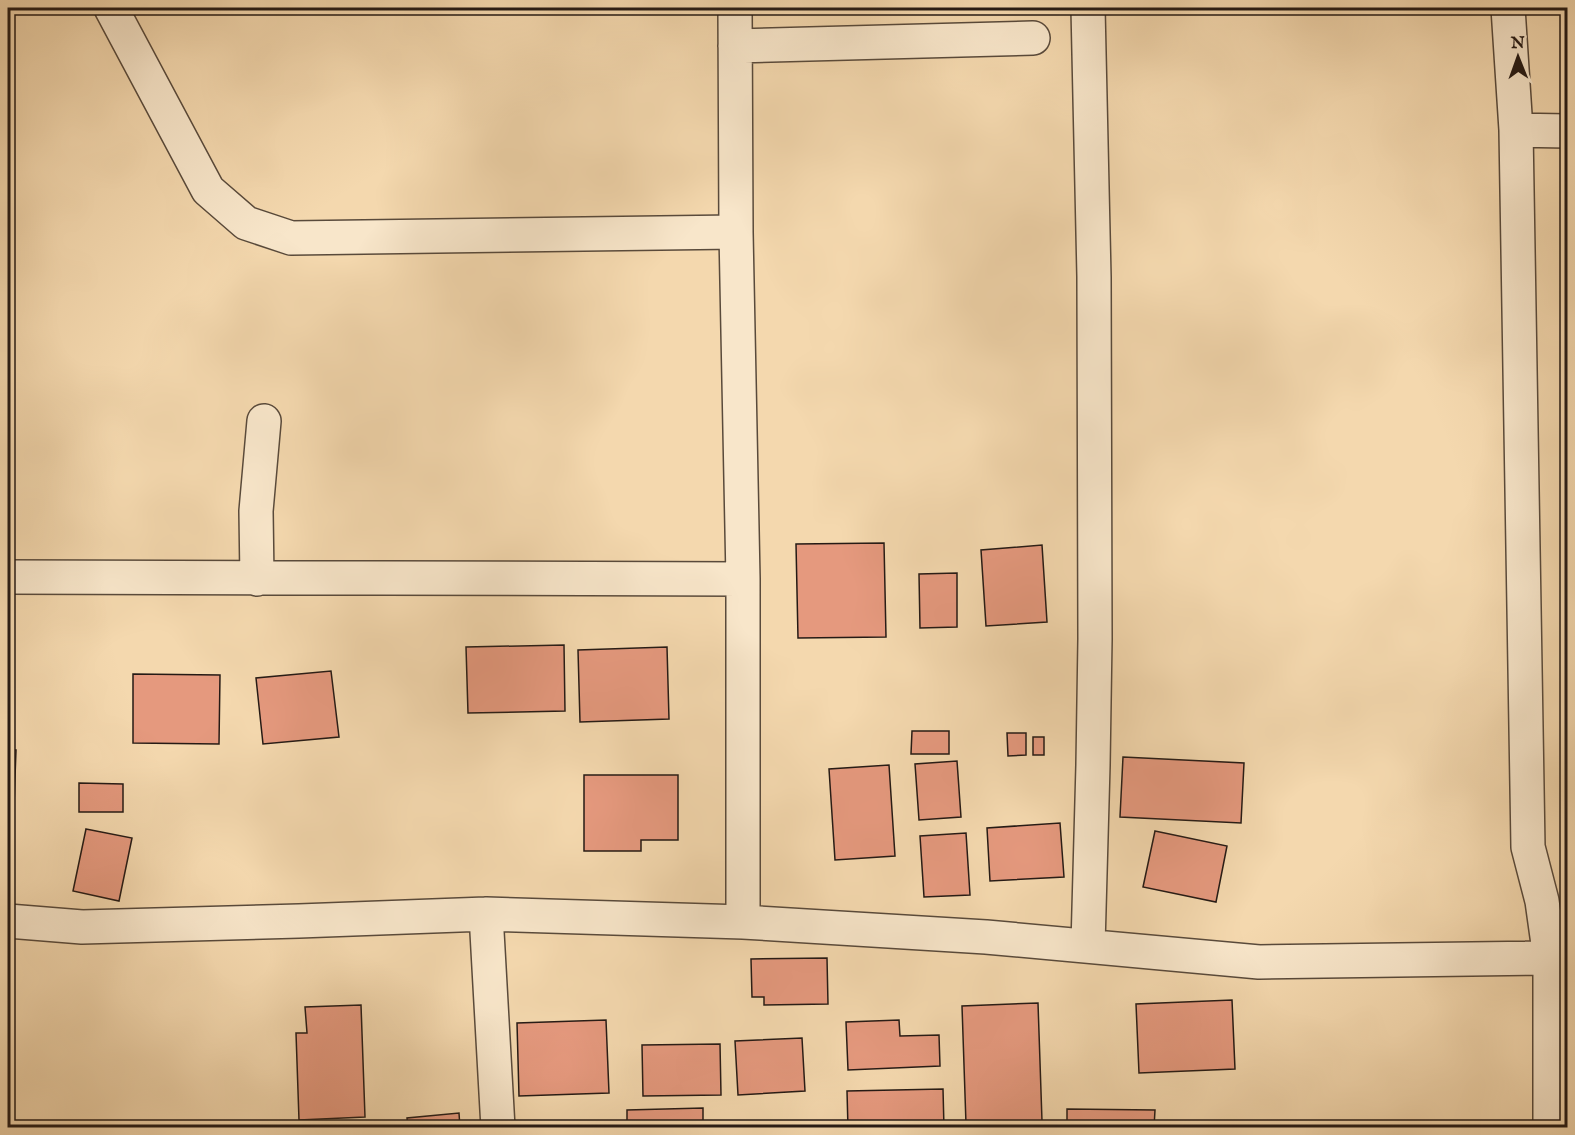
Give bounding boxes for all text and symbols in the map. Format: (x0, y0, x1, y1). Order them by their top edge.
north arrow (1488, 27, 1548, 87)
text: N (1510, 34, 1525, 54)

